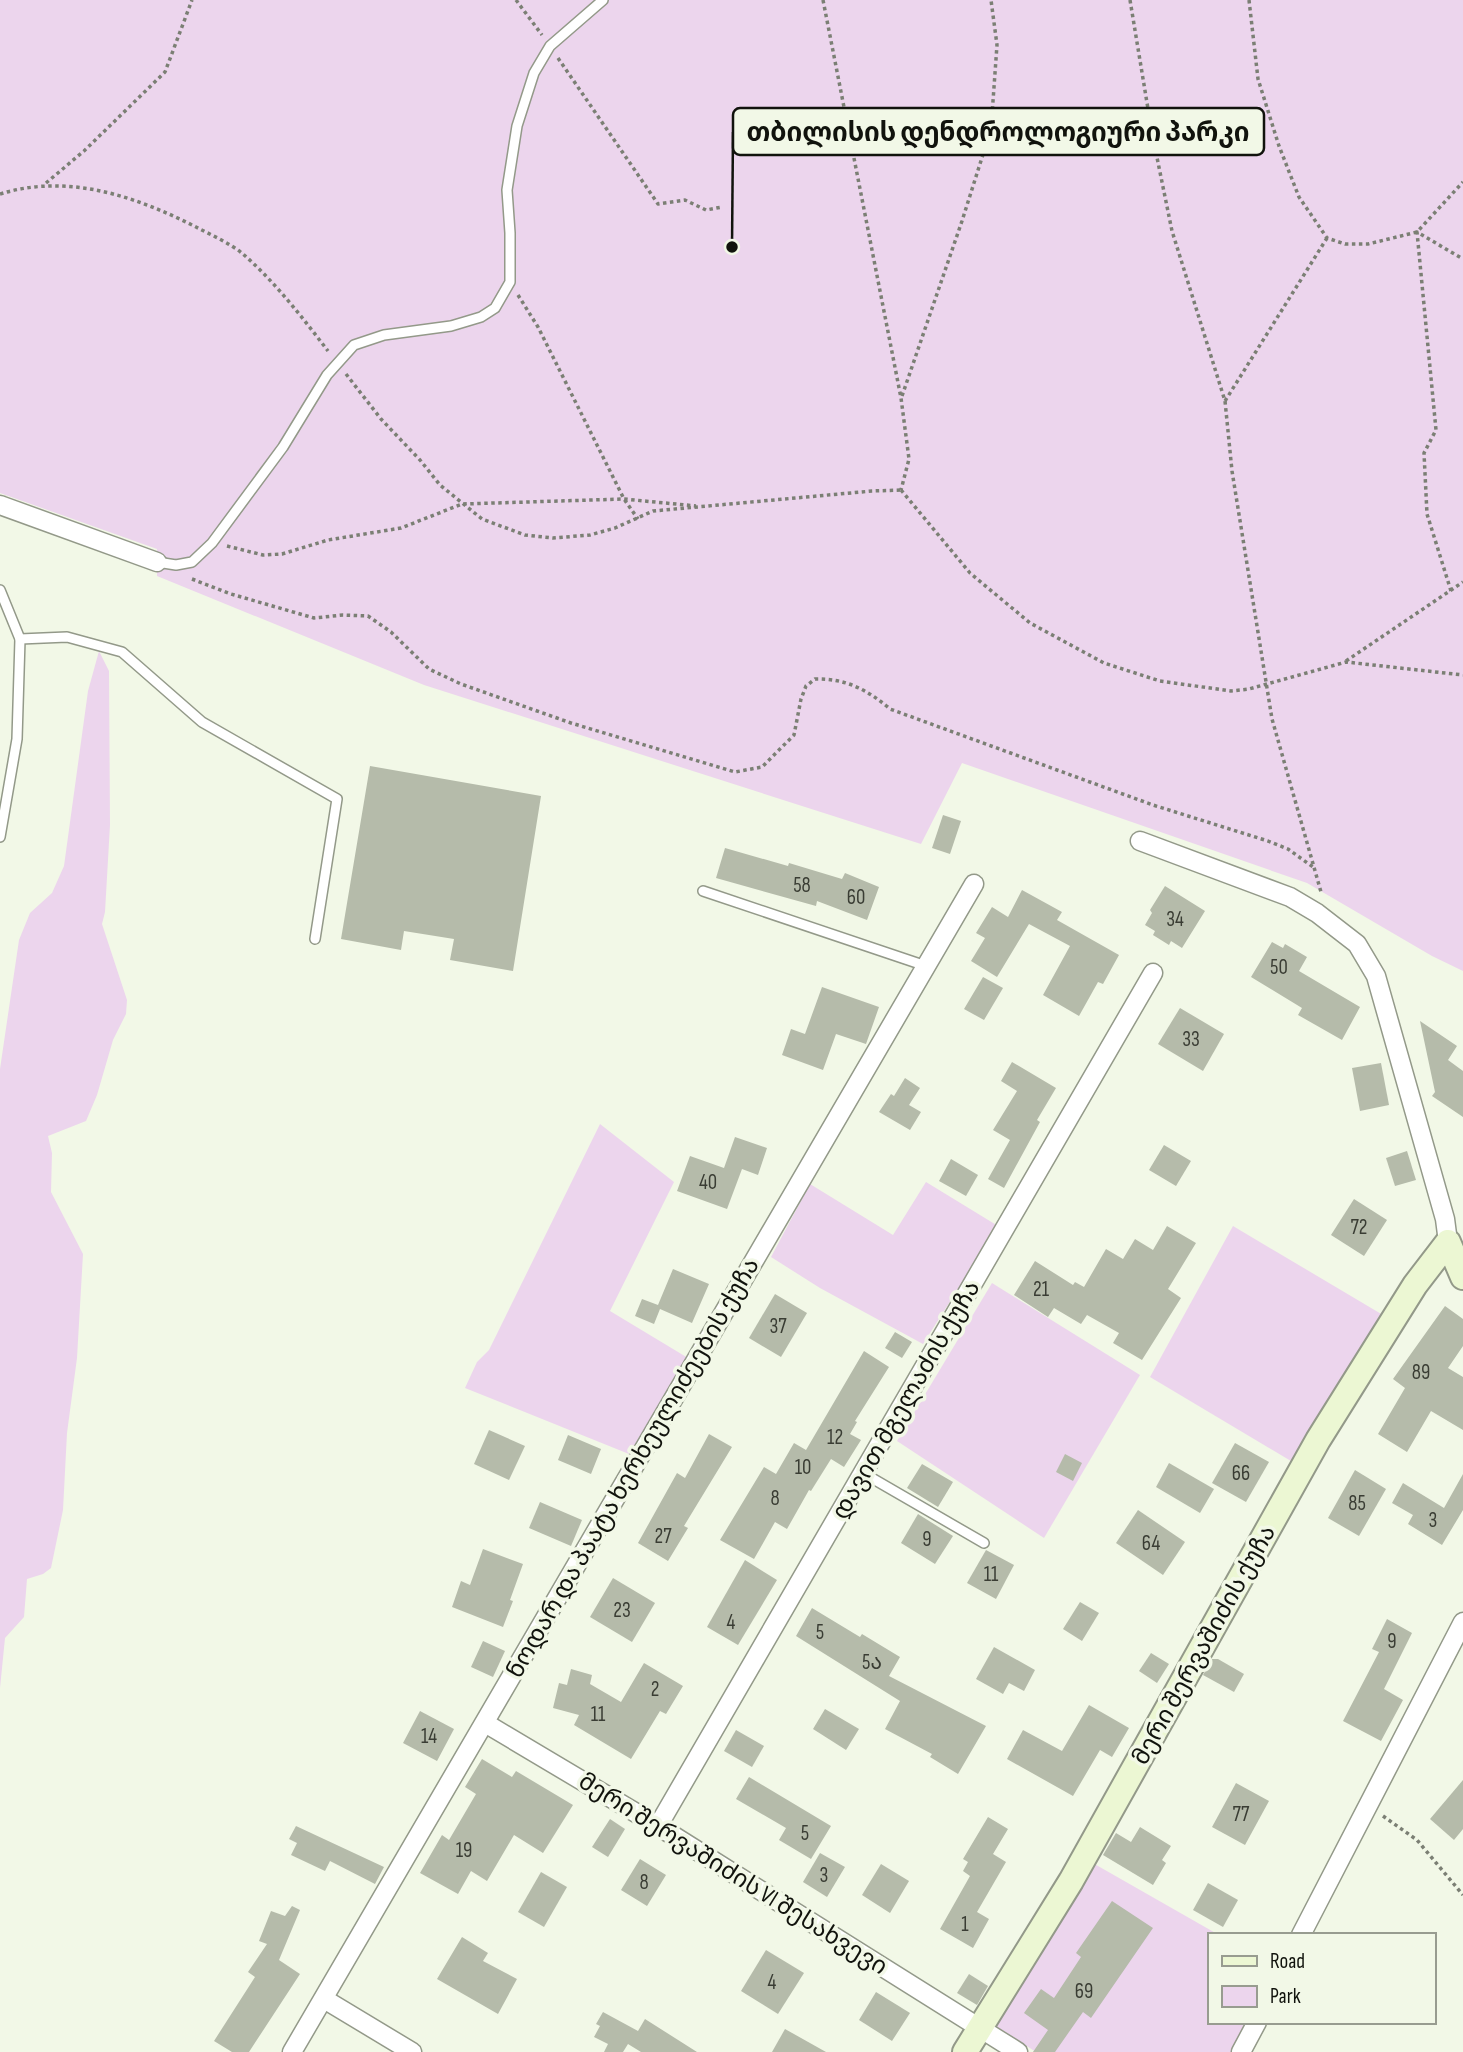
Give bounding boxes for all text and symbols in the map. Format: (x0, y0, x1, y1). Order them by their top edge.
callout: თბილისის დენდროლოგიური პარკი (733, 108, 1264, 155)
text: თბილისის დენდროლოგიური პარკი (746, 118, 1250, 149)
house number: 58 (793, 873, 811, 898)
house number: 60 (847, 885, 865, 910)
house number: 34 (1166, 907, 1184, 932)
house number: 50 (1270, 955, 1288, 980)
house number: 33 (1182, 1027, 1200, 1052)
house number: 40 (699, 1170, 717, 1195)
house number: 72 (1350, 1215, 1368, 1240)
street label: ნოდარ და პაატა ხერხეულიძეების ქუჩა (500, 1253, 766, 1683)
street label: დავით მგელაძის ქუჩა (826, 1275, 986, 1525)
house number: 21 (1033, 1277, 1050, 1302)
house number: 37 (769, 1314, 787, 1339)
house number: 89 (1412, 1360, 1430, 1385)
house number: 12 (827, 1425, 843, 1450)
house number: 10 (795, 1455, 811, 1480)
house number: 66 (1232, 1461, 1250, 1486)
house number: 8 (770, 1486, 780, 1511)
house number: 85 (1348, 1491, 1366, 1516)
house number: 3 (1429, 1508, 1437, 1533)
street label: მერი შერვაშიძის ქუჩა (1126, 1520, 1282, 1770)
house number: 27 (654, 1524, 672, 1549)
house number: 9 (922, 1527, 932, 1552)
house number: 64 (1142, 1531, 1160, 1556)
house number: 11 (984, 1562, 999, 1587)
house number: 23 (613, 1598, 631, 1623)
house number: 4 (727, 1610, 736, 1635)
house number: 5 (816, 1620, 824, 1645)
house number: 9 (1387, 1629, 1397, 1654)
house number: 5ა (862, 1650, 882, 1675)
house number: 2 (651, 1677, 659, 1702)
house number: 11 (591, 1702, 606, 1727)
house number: 14 (421, 1724, 437, 1749)
street label: მერი შერვაშიძის VI შესახვევი (573, 1767, 893, 1981)
house number: 77 (1233, 1802, 1250, 1827)
house number: 5 (801, 1821, 809, 1846)
house number: 19 (456, 1838, 472, 1863)
house number: 3 (820, 1863, 828, 1888)
house number: 8 (639, 1870, 649, 1895)
house number: 1 (961, 1912, 969, 1937)
legend (1208, 1933, 1435, 2024)
text: Road (1270, 1949, 1305, 1974)
house number: 4 (768, 1970, 777, 1995)
house number: 69 (1075, 1979, 1093, 2004)
text: Park (1270, 1984, 1301, 2009)

